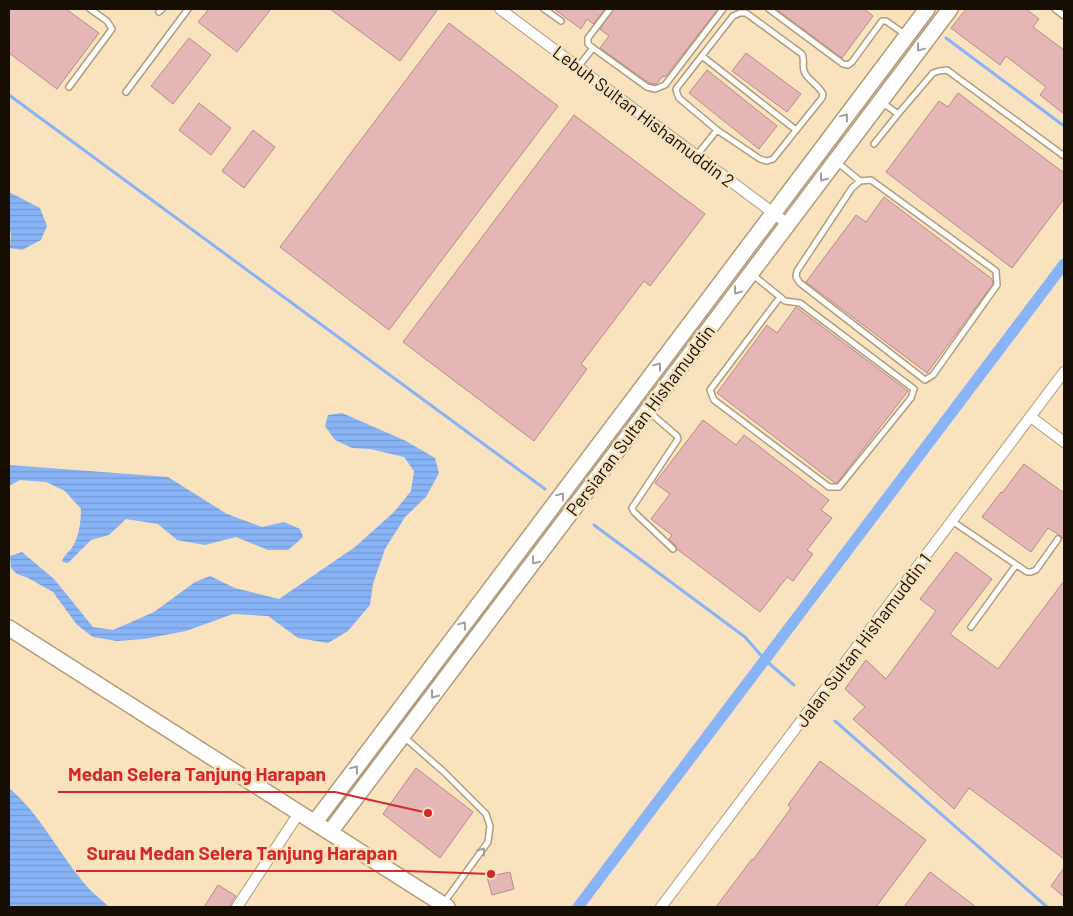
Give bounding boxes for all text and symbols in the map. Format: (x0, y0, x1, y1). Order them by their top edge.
street label: Lebuh Sultan Hishamuddin 2 (549, 41, 739, 191)
one-way arrow (918, 42, 926, 51)
one-way arrow (839, 113, 848, 123)
one-way arrow (820, 172, 828, 181)
one-way arrow (735, 285, 743, 294)
street label: Persiaran Sultan Hishamuddin (561, 320, 719, 520)
one-way arrow (652, 362, 661, 372)
one-way arrow (555, 493, 563, 502)
street label: Jalan Sultan Hishamuddin 1 (790, 549, 936, 731)
one-way arrow (532, 555, 540, 564)
one-way arrow (457, 621, 466, 631)
one-way arrow (431, 689, 439, 698)
callout: Medan Selera Tanjung Harapan (58, 758, 335, 792)
text: Medan Selera Tanjung Harapan (68, 762, 326, 785)
one-way arrow (349, 766, 357, 775)
callout: Surau Medan Selera Tanjung Harapan (76, 837, 407, 871)
text: Surau Medan Selera Tanjung Harapan (87, 841, 397, 864)
one-way arrow (476, 847, 485, 856)

